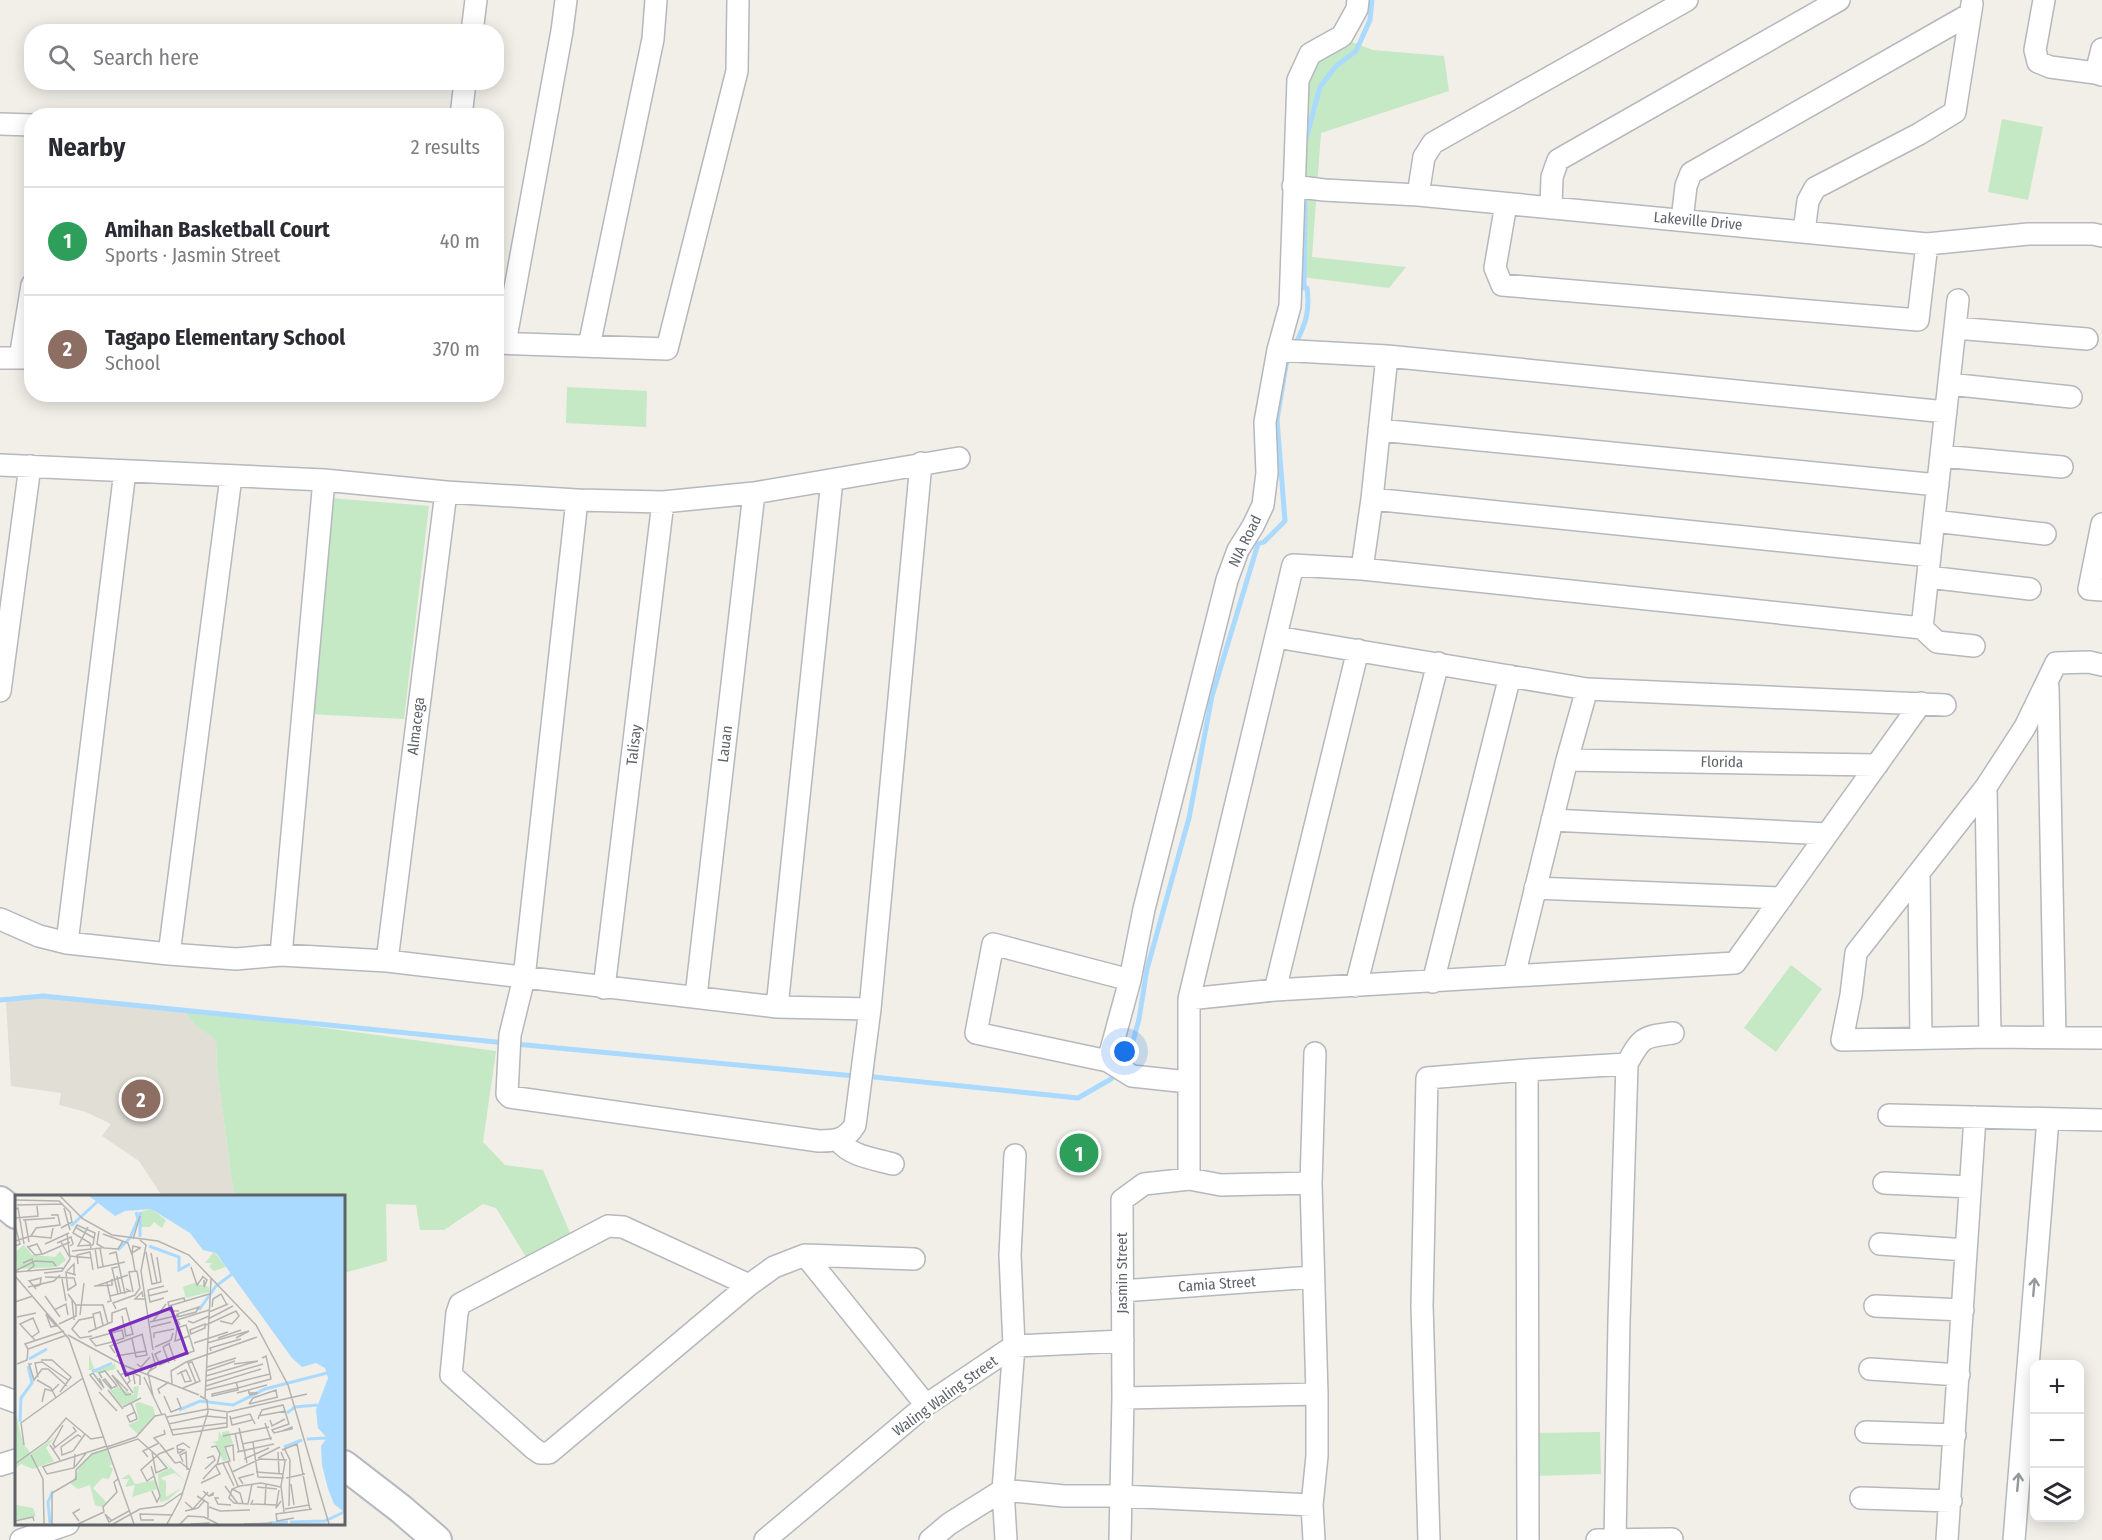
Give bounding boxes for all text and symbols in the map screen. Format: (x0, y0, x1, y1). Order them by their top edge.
search box (24, 24, 504, 90)
icon: search (45, 41, 78, 74)
text: Search here (93, 44, 199, 71)
text: Nearby (48, 132, 125, 163)
text: 2 results (411, 135, 480, 159)
street label: Lakeville Drive (1653, 208, 1743, 234)
text: Amihan Basketball Court (105, 216, 330, 243)
text: 1 (63, 229, 72, 253)
text: 40 m (440, 229, 480, 253)
text: Sports · Jasmin Street (105, 243, 280, 267)
text: Tagapo Elementary School (105, 324, 345, 351)
text: 2 (63, 337, 72, 361)
text: 370 m (433, 337, 480, 361)
text: School (105, 351, 160, 375)
street label: NIA Road (1225, 512, 1265, 570)
street label: Almacega (404, 696, 428, 756)
street label: Talisay (623, 723, 645, 767)
street label: Lauan (714, 725, 736, 763)
street label: Florida (1701, 753, 1743, 771)
your location (1110, 1037, 1139, 1066)
pin: 2 (122, 1076, 160, 1122)
pin: 1 (1060, 1130, 1098, 1176)
inset map (15, 1195, 345, 1525)
street label: Jasmin Street (1113, 1232, 1131, 1314)
street label: Camia Street (1178, 1272, 1257, 1296)
one-way arrow (2029, 1278, 2040, 1298)
street label: Waling Waling Street (889, 1352, 1001, 1440)
map controls (2030, 1360, 2084, 1522)
button: + (2030, 1360, 2084, 1414)
button: − (2030, 1414, 2084, 1468)
button: layers (2030, 1468, 2084, 1522)
one-way arrow (2013, 1472, 2024, 1492)

